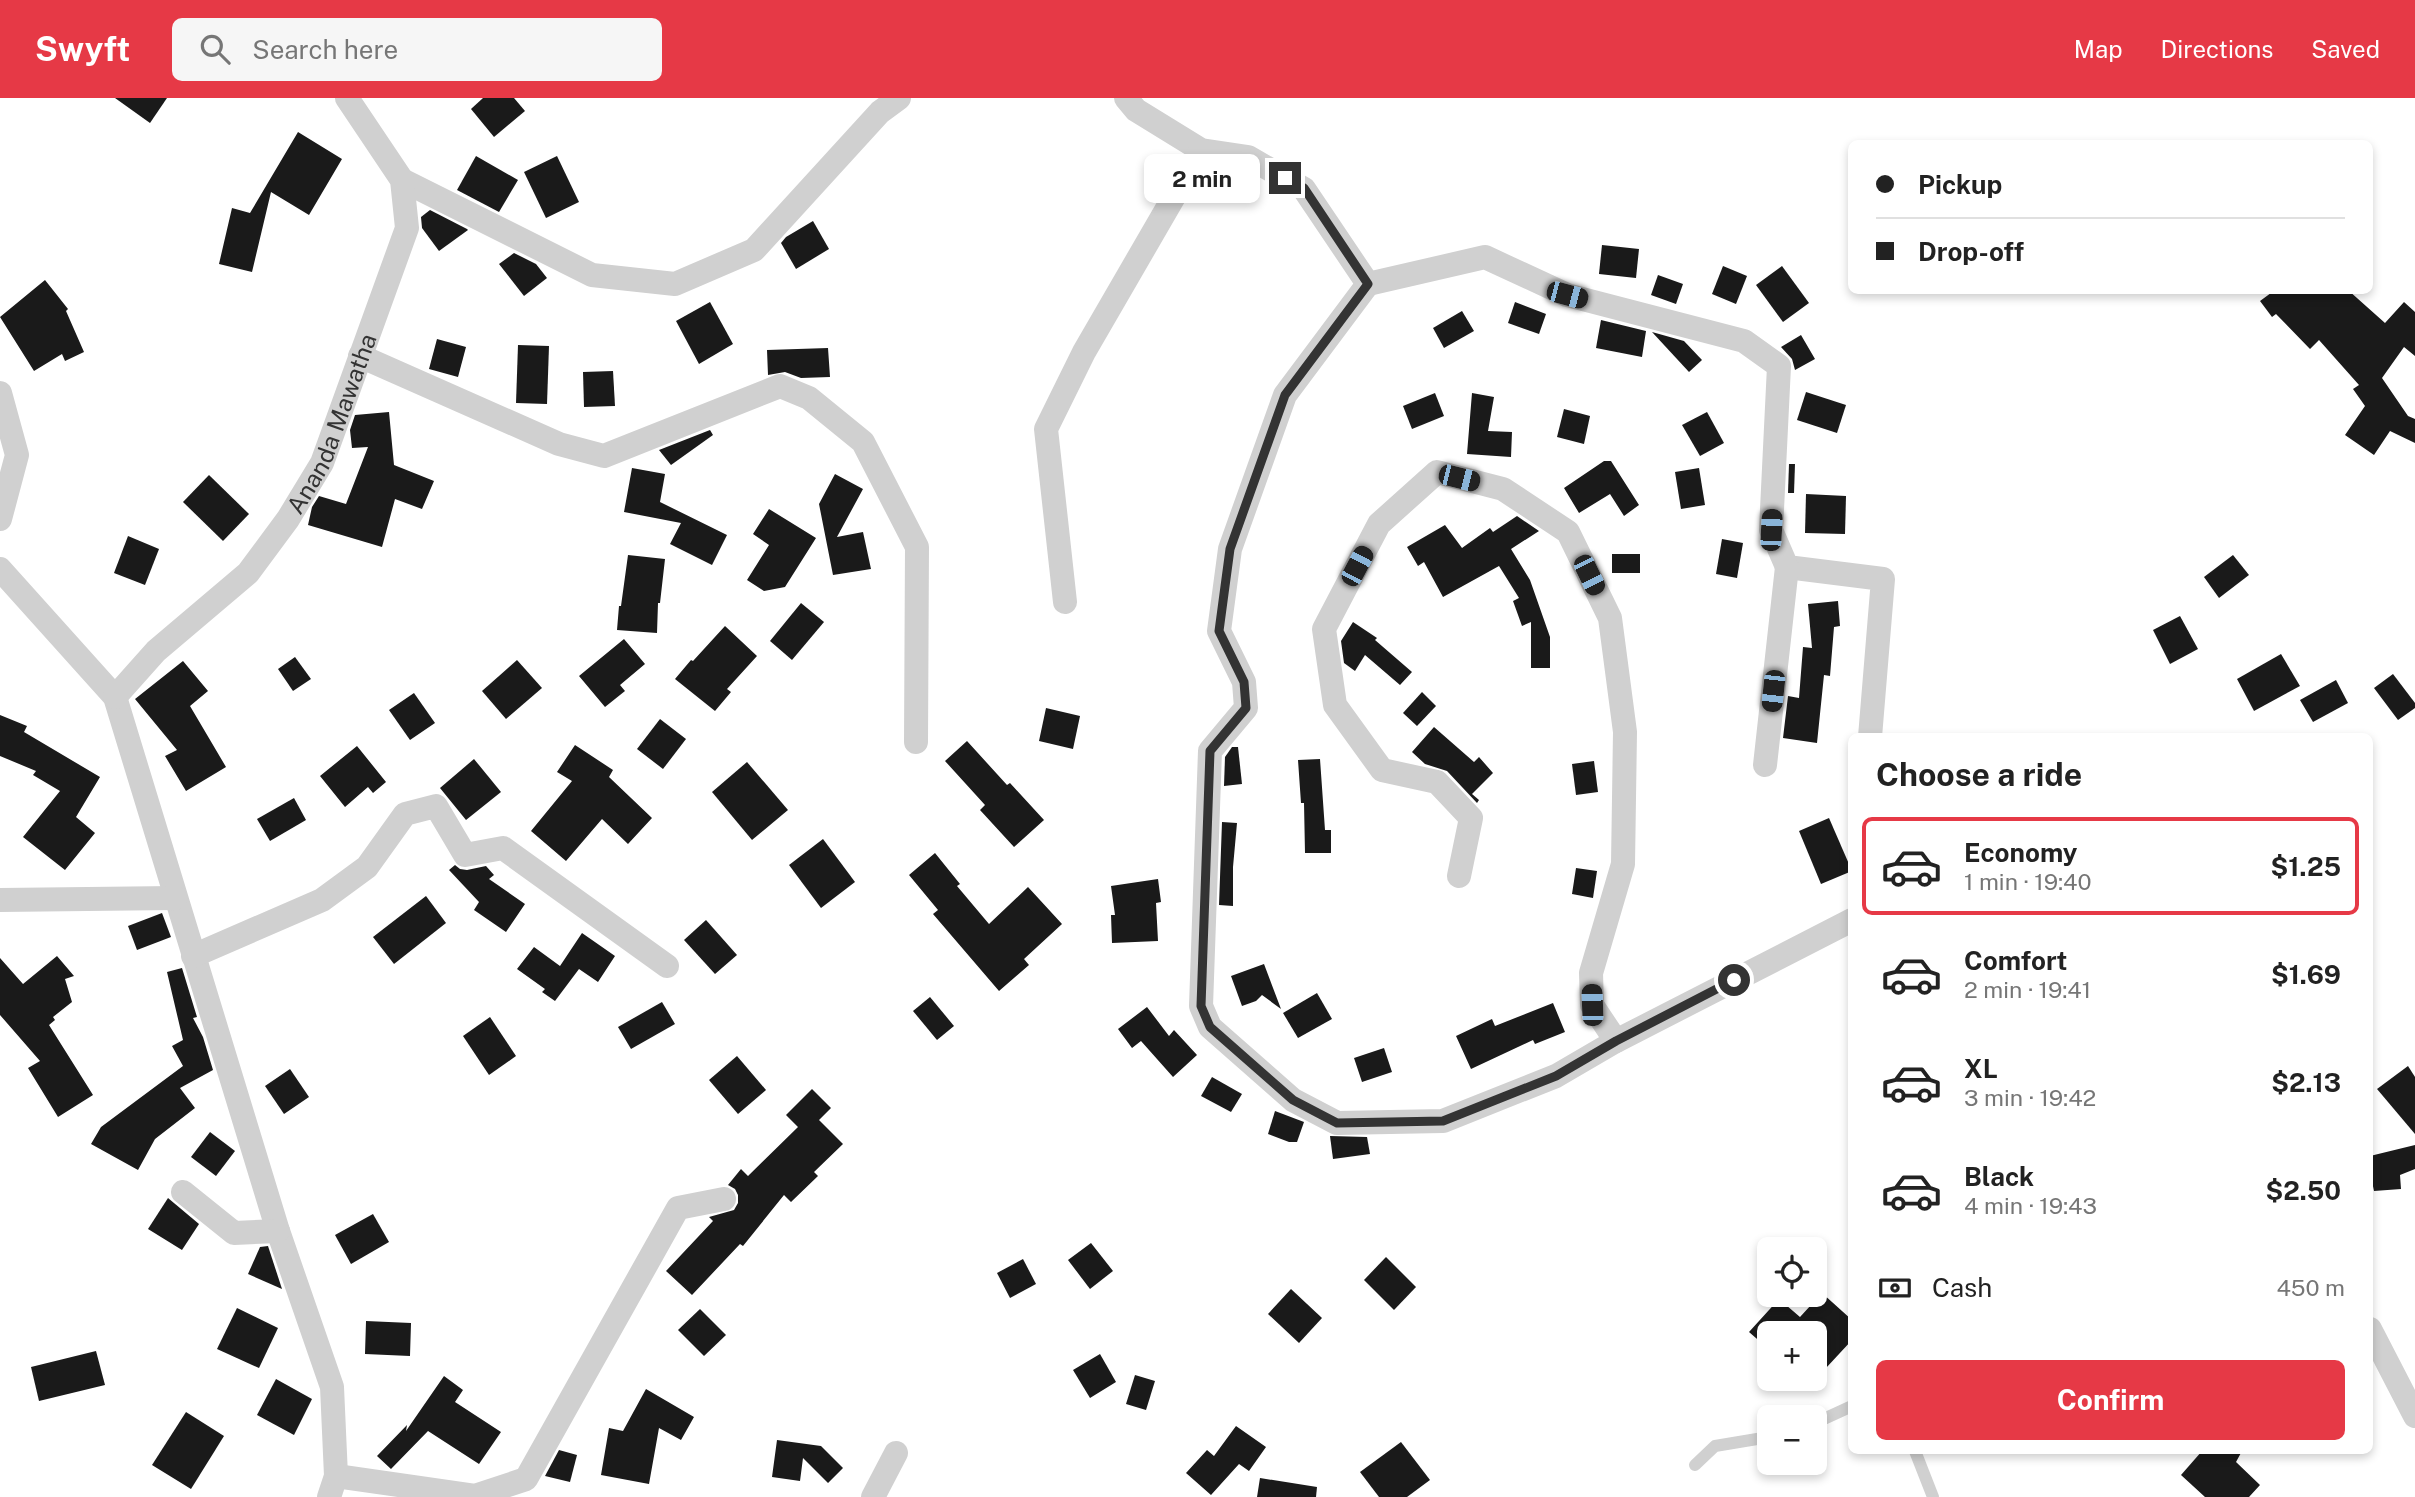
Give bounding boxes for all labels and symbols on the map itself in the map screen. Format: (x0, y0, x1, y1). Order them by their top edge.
callout: 2 min (1145, 154, 1260, 202)
route end (1269, 162, 1301, 194)
car (1544, 279, 1591, 311)
street label: Ananda Mawatha (281, 330, 382, 519)
car (1437, 463, 1482, 493)
car (1760, 508, 1783, 552)
car (1338, 543, 1377, 589)
car (1571, 552, 1608, 598)
car (1761, 669, 1786, 713)
route start (1718, 964, 1750, 996)
car (1581, 984, 1604, 1026)

